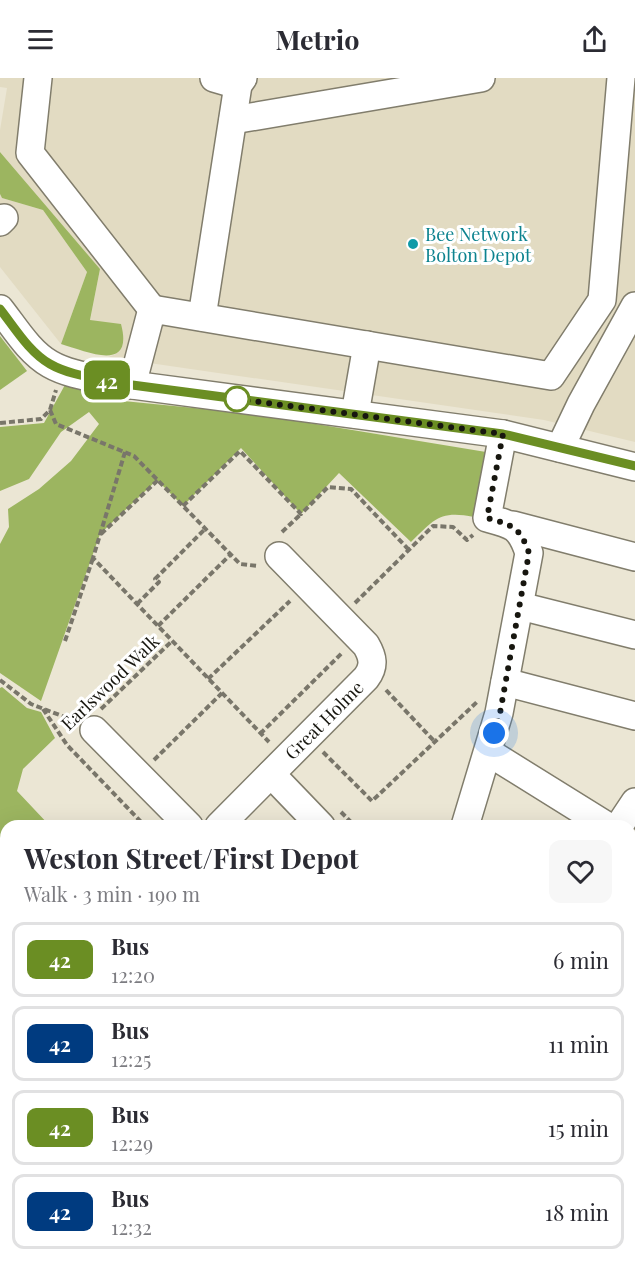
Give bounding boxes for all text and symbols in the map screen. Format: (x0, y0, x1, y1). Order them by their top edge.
text: Metrio (276, 21, 360, 57)
icon: menu (24, 23, 57, 56)
icon: share (578, 23, 611, 56)
place label: Bee Network Bolton Depot (425, 222, 532, 267)
marker: Bee Network Bolton Depot (406, 237, 420, 251)
line badge: 42 (80, 360, 134, 400)
text: 42 (96, 366, 118, 394)
unlabelled marker (224, 386, 250, 412)
street label: Earlswood Walk (56, 629, 164, 735)
street label: Great Holme (279, 675, 369, 765)
your location (479, 718, 509, 748)
text: Weston Street/First Depot (24, 839, 359, 876)
button: heart (549, 840, 612, 903)
text: Walk · 3 min · 190 m (24, 880, 200, 907)
text: Bus (111, 931, 149, 961)
text: 42 (49, 945, 71, 973)
text: 6 min (553, 945, 609, 975)
text: 12:20 (111, 961, 155, 988)
text: Bus (111, 1015, 149, 1045)
text: 42 (49, 1029, 71, 1057)
text: 11 min (548, 1029, 609, 1059)
text: 12:25 (111, 1045, 151, 1072)
text: Bus (111, 1099, 149, 1129)
text: 42 (49, 1113, 71, 1141)
text: 15 min (548, 1113, 609, 1143)
text: 12:29 (111, 1129, 153, 1156)
text: Bus (111, 1183, 149, 1213)
text: 42 (49, 1197, 71, 1225)
text: 18 min (545, 1197, 609, 1227)
text: 12:32 (111, 1213, 152, 1240)

